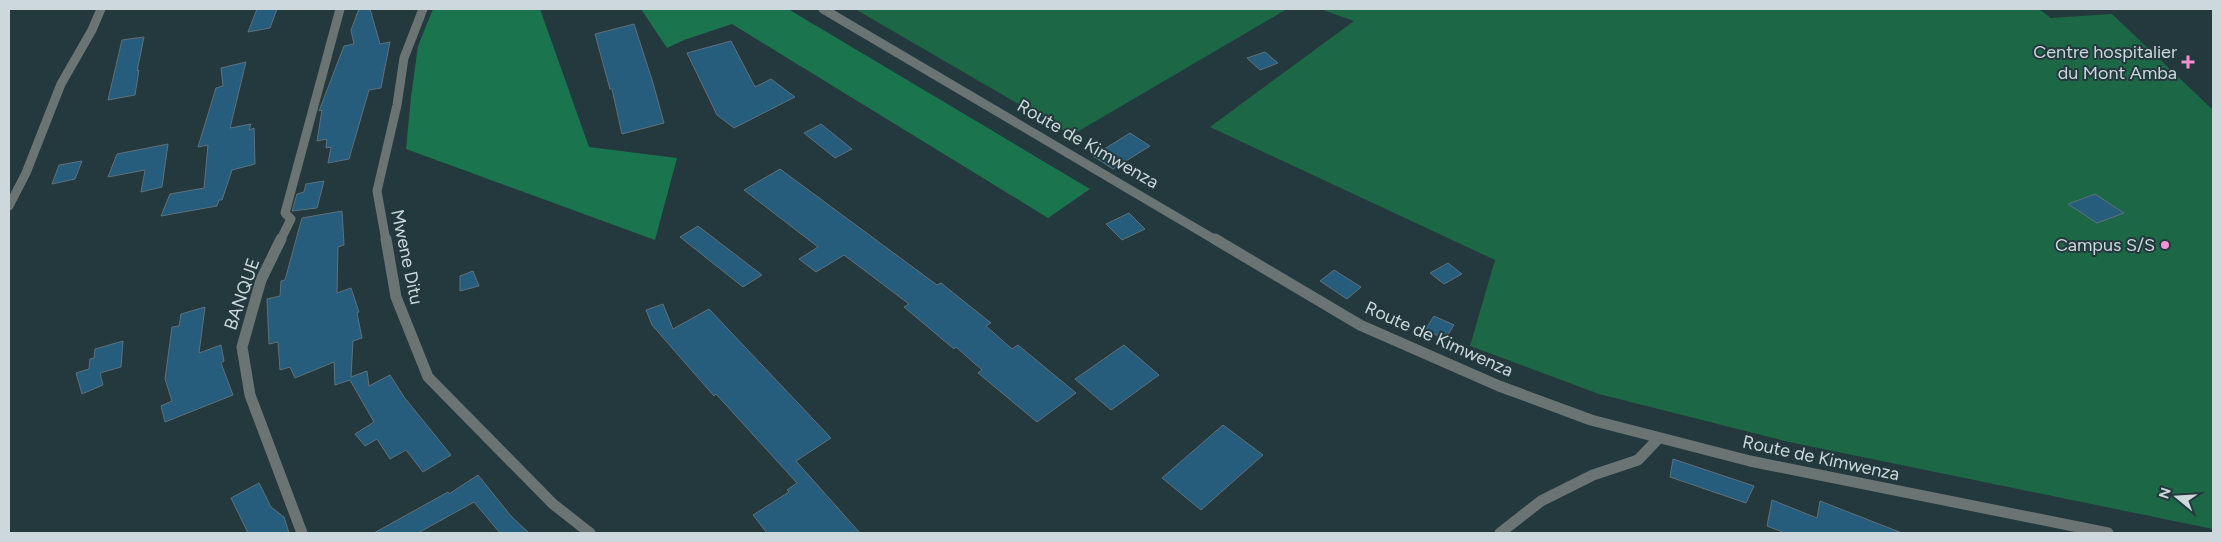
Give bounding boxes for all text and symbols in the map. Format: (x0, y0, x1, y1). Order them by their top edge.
place label: Centre hospitalier du Mont Amba (2033, 41, 2177, 84)
marker: Centre hospitalier du Mont Amba (2181, 55, 2195, 69)
street label: Route de Kimwenza (1013, 95, 1163, 193)
street label: Mwene Ditu (386, 207, 428, 307)
place label: Campus S/S (2055, 234, 2155, 256)
marker: Campus S/S (2159, 239, 2171, 251)
street label: BANQUE (219, 255, 265, 333)
street label: Route de Kimwenza (1362, 296, 1516, 382)
street label: Route de Kimwenza (1741, 431, 1901, 485)
north arrow (2152, 472, 2202, 522)
text: N (2155, 485, 2175, 501)

